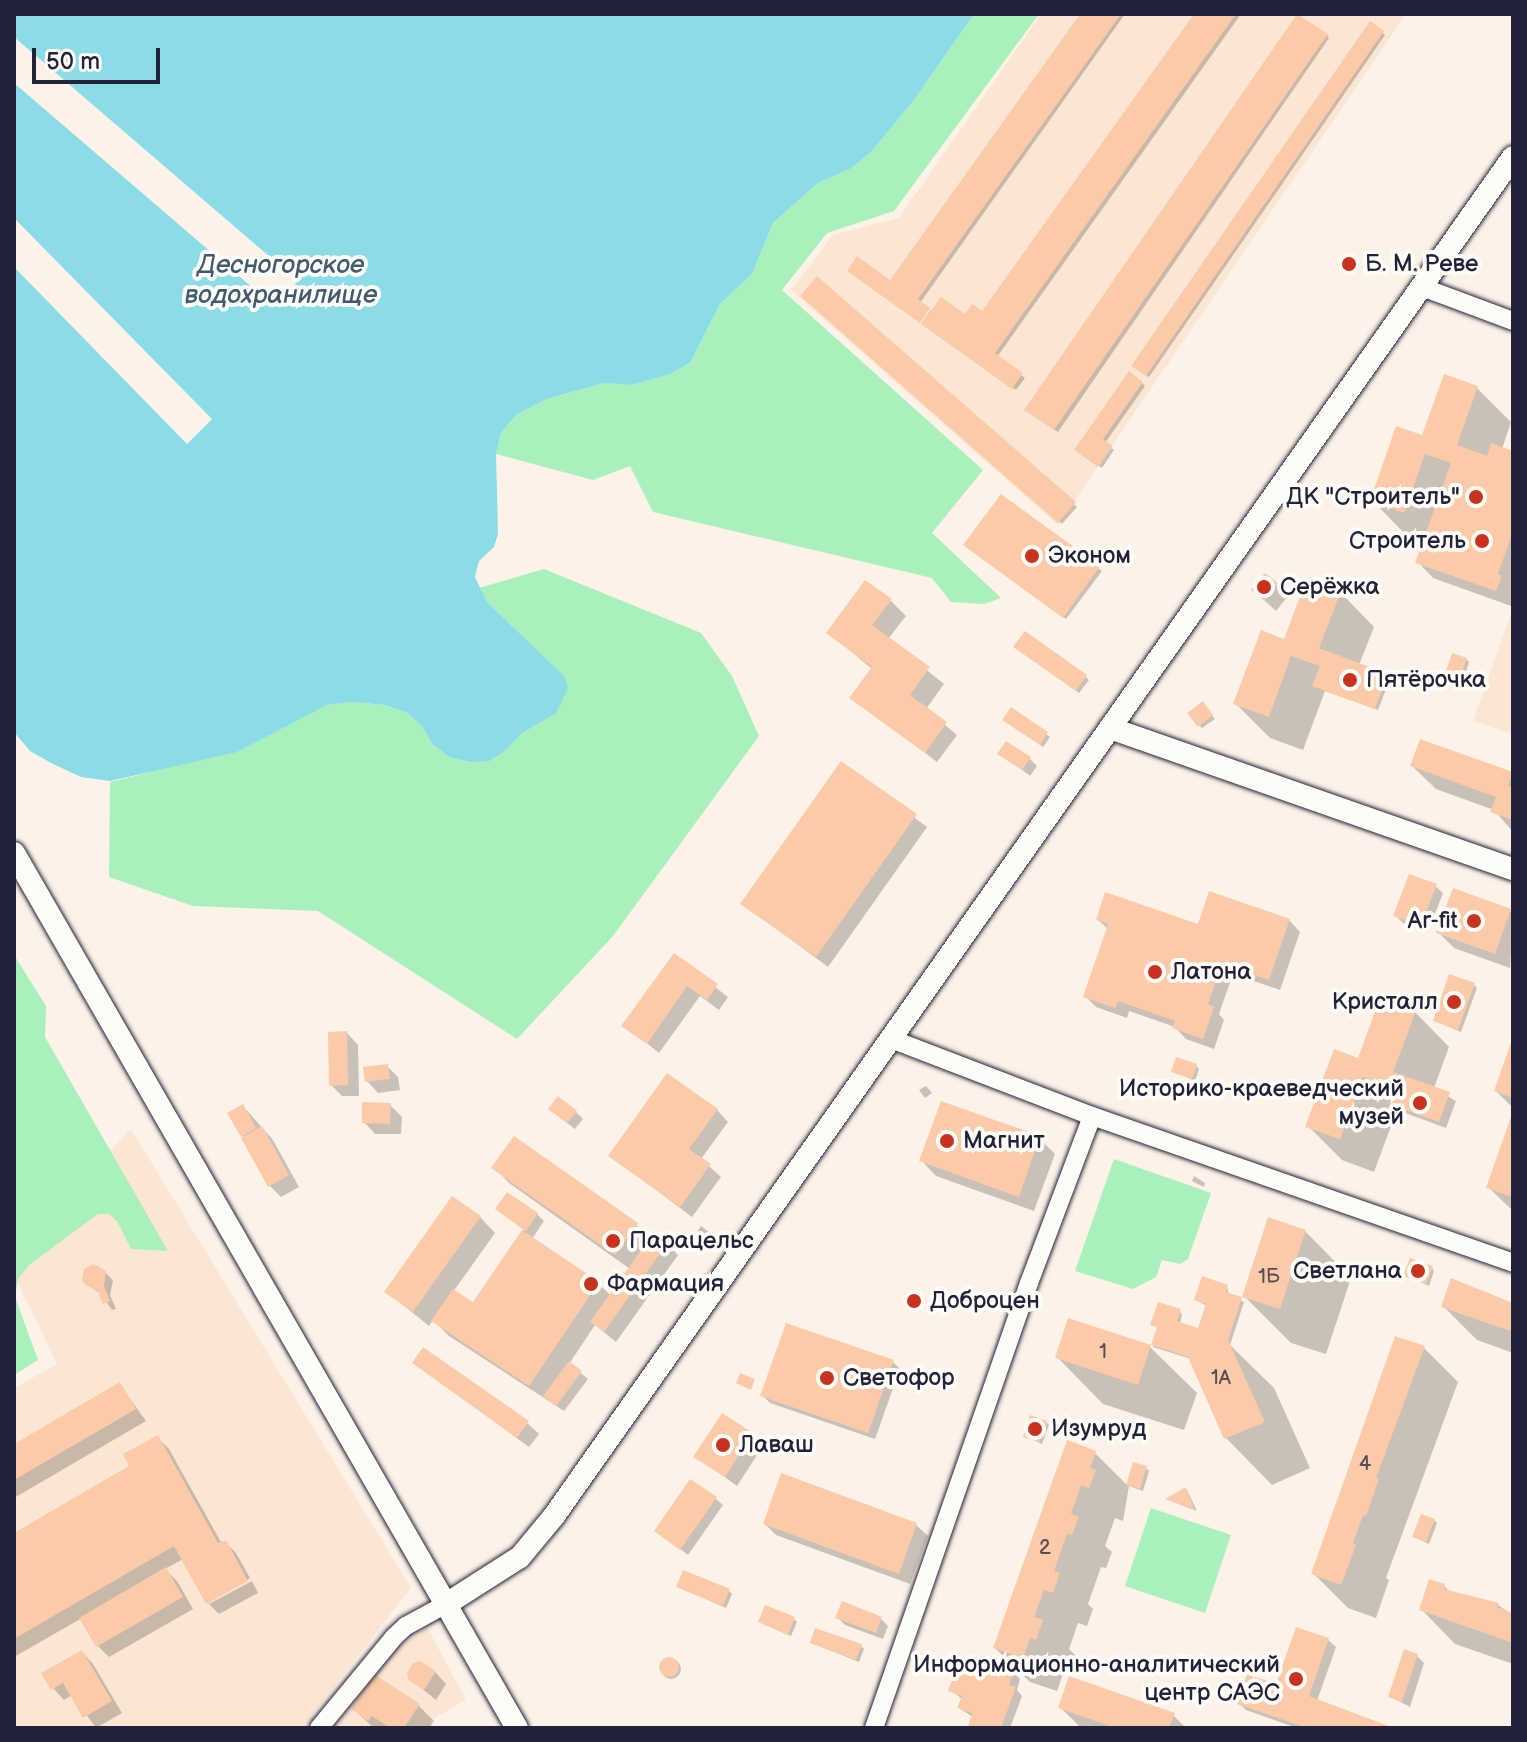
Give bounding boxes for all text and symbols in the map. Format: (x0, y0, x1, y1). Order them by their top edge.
scale bar (36, 32, 164, 82)
text: 50 m (46, 47, 100, 76)
water label: Десногорское водохранилище (185, 250, 377, 312)
place label: Б. М. Реве (1365, 250, 1478, 278)
marker: Б. М. Реве (1340, 255, 1358, 273)
place label: ДК "Строитель" (1286, 483, 1460, 511)
marker: ДК "Строитель" (1467, 488, 1485, 506)
place label: Строитель (1349, 527, 1466, 555)
marker: Строитель (1473, 532, 1491, 550)
place label: Эконом (1048, 542, 1131, 570)
marker: Эконом (1023, 547, 1041, 565)
place label: Серёжка (1280, 573, 1380, 601)
marker: Серёжка (1255, 578, 1273, 596)
place label: Пятёрочка (1366, 666, 1486, 694)
marker: Пятёрочка (1341, 671, 1359, 689)
place label: Ar-fit (1408, 907, 1458, 935)
marker: Ar-fit (1465, 912, 1483, 930)
place label: Латона (1171, 958, 1251, 986)
marker: Латона (1146, 963, 1164, 981)
place label: Кристалл (1332, 988, 1438, 1016)
marker: Кристалл (1445, 993, 1463, 1011)
place label: Историко-краеведческий музей (1119, 1075, 1404, 1131)
marker: Историко-краеведческий музей (1411, 1094, 1429, 1112)
place label: Магнит (963, 1127, 1045, 1155)
marker: Магнит (938, 1132, 956, 1150)
place label: Парацельс (629, 1227, 754, 1255)
marker: Парацельс (604, 1232, 622, 1250)
place label: Светлана (1293, 1257, 1402, 1285)
marker: Светлана (1409, 1262, 1427, 1280)
house number: 1Б (1258, 1265, 1280, 1289)
place label: Фармация (607, 1270, 724, 1298)
marker: Фармация (582, 1275, 600, 1293)
place label: Доброцен (930, 1287, 1040, 1315)
marker: Доброцен (905, 1292, 923, 1310)
house number: 1 (1099, 1340, 1107, 1364)
place label: Светофор (843, 1364, 955, 1392)
house number: 1А (1211, 1366, 1231, 1390)
marker: Светофор (818, 1369, 836, 1387)
place label: Изумруд (1051, 1415, 1146, 1443)
marker: Изумруд (1026, 1420, 1044, 1438)
place label: Лаваш (739, 1431, 814, 1459)
marker: Лаваш (714, 1436, 732, 1454)
house number: 4 (1359, 1452, 1371, 1476)
house number: 2 (1039, 1536, 1051, 1560)
place label: Информационно-аналитический центр САЭС (913, 1651, 1280, 1707)
marker: Информационно-аналитический центр САЭС (1287, 1670, 1305, 1688)

